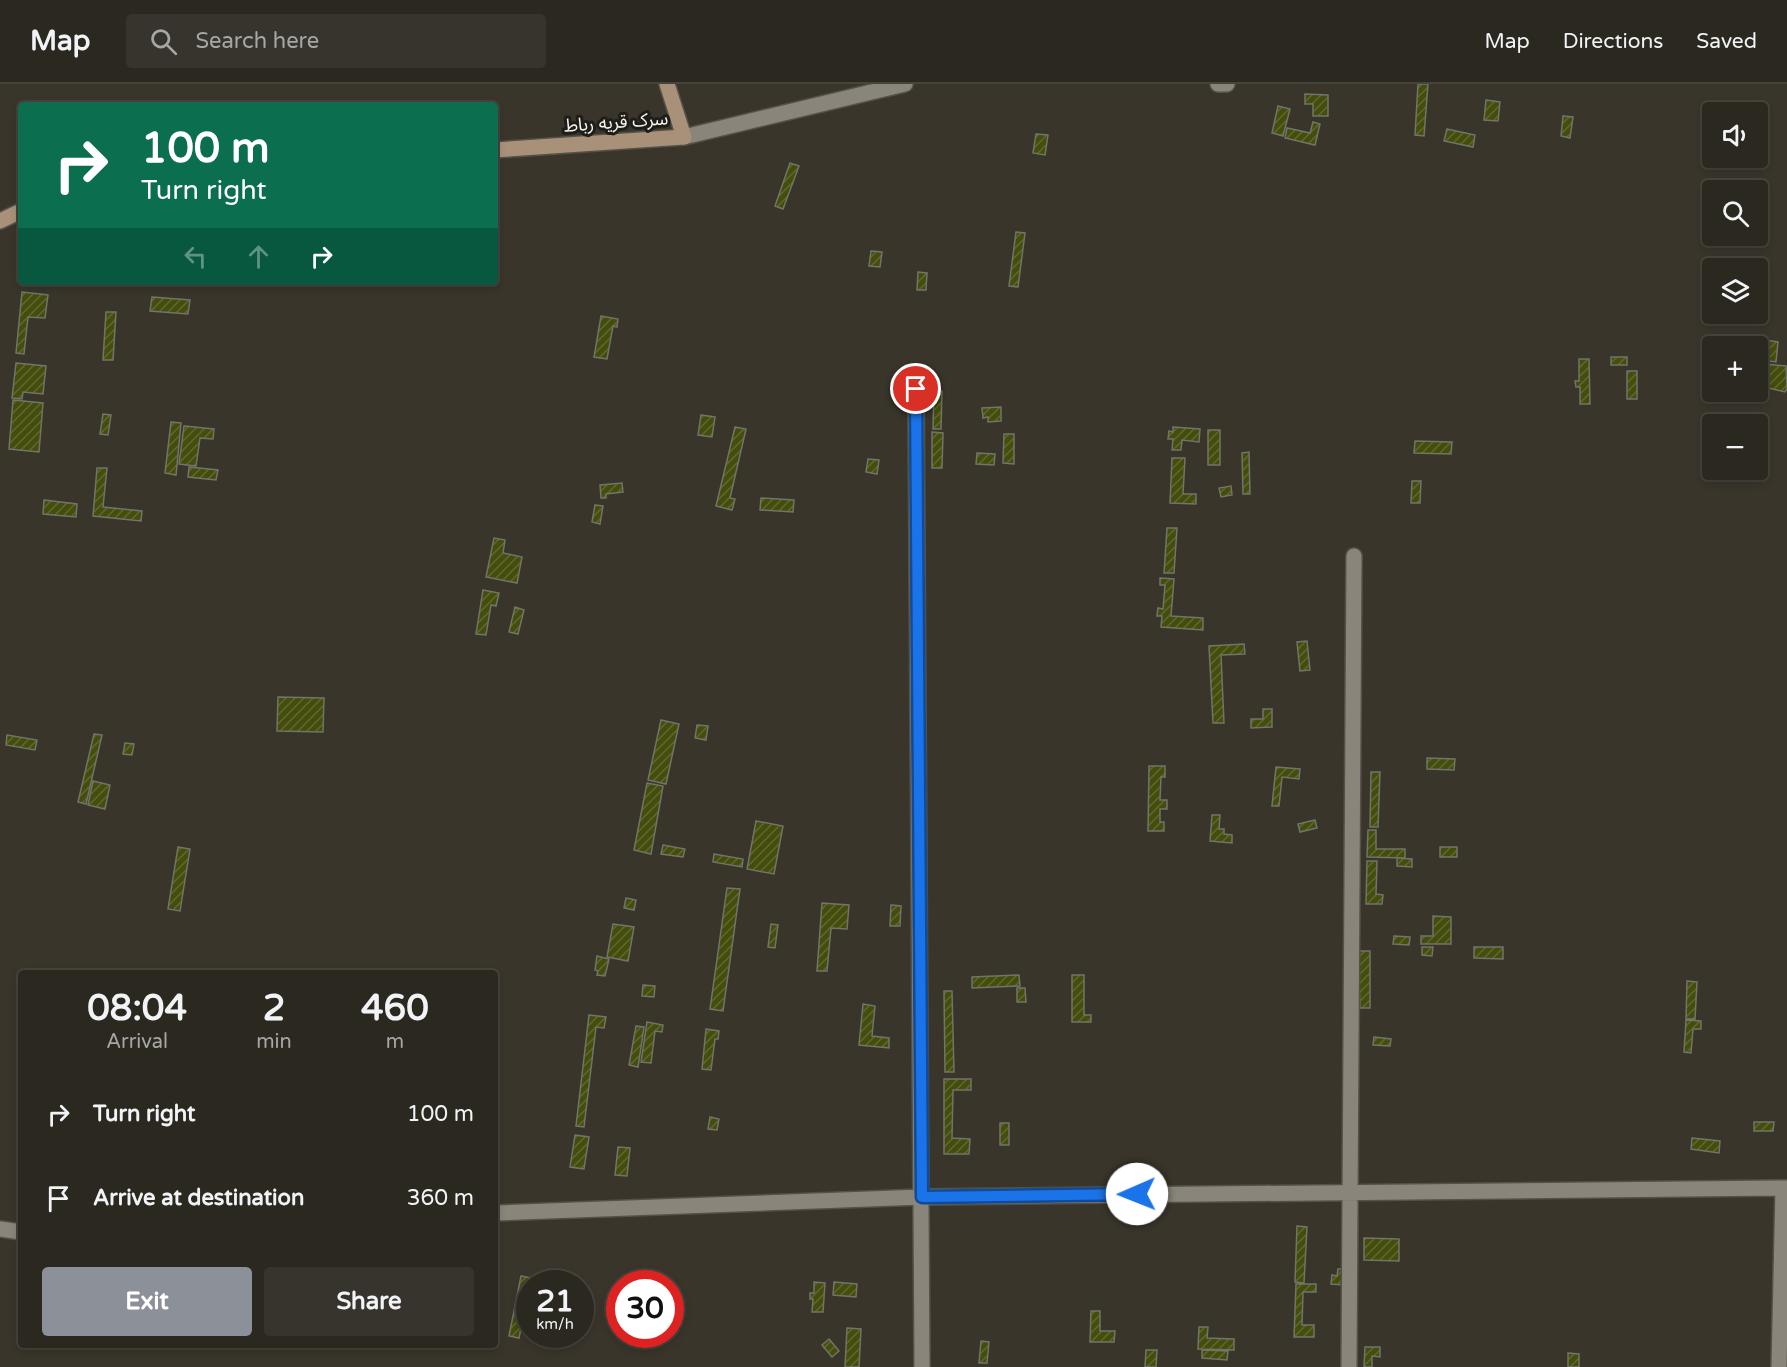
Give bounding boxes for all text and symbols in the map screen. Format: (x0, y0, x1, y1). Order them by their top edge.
search box (126, 14, 546, 68)
text: Map (30, 24, 90, 58)
icon: search (147, 25, 180, 58)
text: Search here (195, 28, 319, 54)
text: Map (1484, 29, 1530, 54)
text: Directions (1563, 29, 1663, 54)
text: Saved (1696, 29, 1757, 54)
map controls (1702, 102, 1768, 480)
button: sound (1702, 102, 1768, 168)
street label: سرک قریه رباط (563, 107, 669, 137)
text: 100 m (141, 123, 270, 174)
icon: right (42, 126, 120, 204)
text: Turn right (141, 174, 267, 207)
button: search (1702, 180, 1768, 246)
icon: left (179, 240, 212, 273)
icon: ahead (242, 240, 275, 273)
icon: right (305, 240, 338, 273)
button: layers (1702, 258, 1768, 324)
button: + (1702, 336, 1768, 402)
pin (890, 363, 941, 414)
icon: arrive (899, 372, 932, 405)
button: − (1702, 414, 1768, 480)
text: 08:04 (87, 987, 187, 1030)
text: 2 (263, 987, 285, 1030)
text: 460 (361, 987, 429, 1030)
text: Arrival (106, 1030, 168, 1054)
text: min (256, 1030, 292, 1054)
text: m (386, 1030, 404, 1054)
icon: right (42, 1098, 75, 1131)
text: Turn right (93, 1101, 195, 1127)
text: 100 m (407, 1101, 474, 1127)
position arrow (1105, 1162, 1169, 1226)
icon: arrive (42, 1182, 75, 1215)
text: Arrive at destination (93, 1185, 304, 1211)
text: 360 m (407, 1185, 474, 1211)
button: Exit (42, 1267, 252, 1336)
button: Share (264, 1267, 474, 1336)
speed limit sign: 30 (606, 1270, 684, 1348)
text: 21 (536, 1283, 574, 1320)
text: km/h (536, 1315, 574, 1333)

